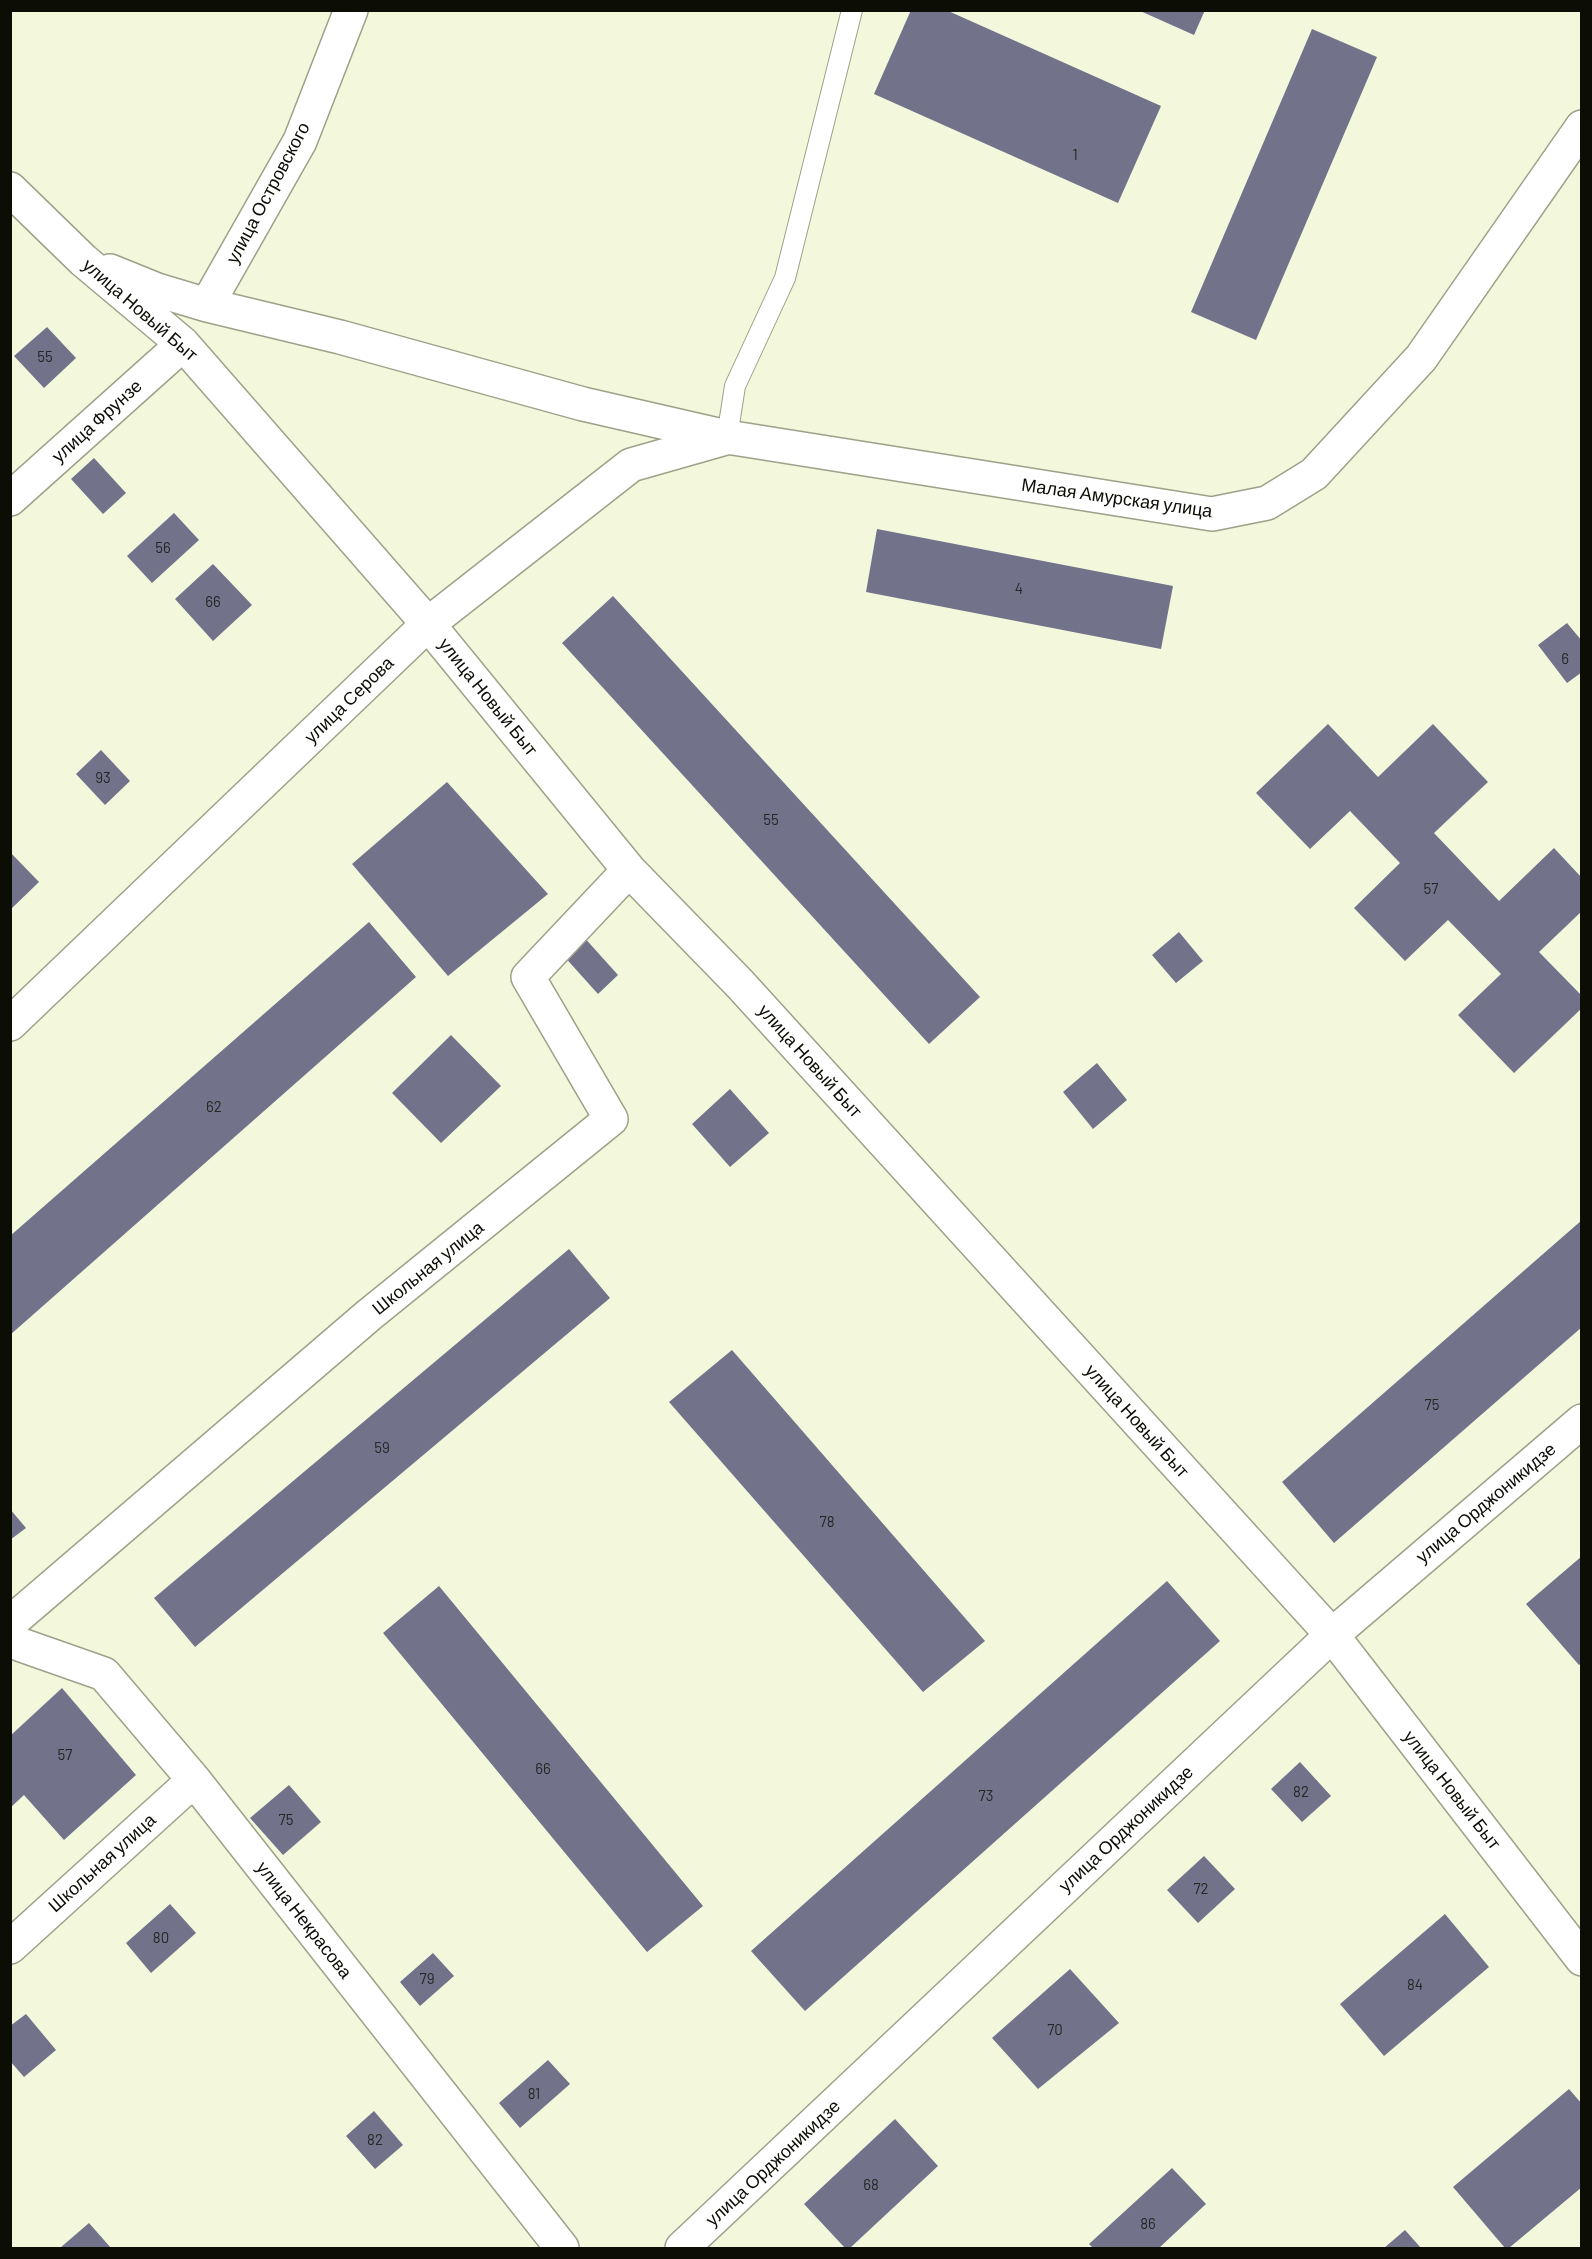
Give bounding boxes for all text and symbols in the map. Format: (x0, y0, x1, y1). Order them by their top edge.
street label: улица Островского (222, 119, 314, 267)
house number: 1 (1072, 146, 1078, 164)
street label: улица Новый Быт (78, 254, 202, 366)
house number: 55 (37, 348, 53, 366)
street label: улица Фрунзе (48, 375, 146, 467)
street label: Малая Амурская улица (1020, 474, 1214, 522)
house number: 56 (155, 539, 171, 557)
house number: 4 (1015, 580, 1023, 598)
house number: 66 (205, 593, 221, 611)
street label: улица Новый Быт (434, 634, 542, 760)
house number: 6 (1561, 650, 1569, 668)
street label: улица Серова (300, 652, 398, 748)
house number: 93 (95, 769, 111, 787)
house number: 55 (763, 811, 779, 829)
house number: 57 (1424, 880, 1438, 898)
street label: улица Новый Быт (753, 1000, 867, 1122)
house number: 62 (206, 1098, 222, 1116)
street label: Школьная улица (368, 1217, 488, 1319)
street label: улица Новый Быт (1080, 1360, 1194, 1482)
house number: 75 (1425, 1396, 1439, 1414)
street label: улица Орджоникидзе (1412, 1438, 1560, 1568)
house number: 59 (374, 1439, 390, 1457)
house number: 78 (820, 1513, 834, 1531)
street label: улица Новый Быт (1399, 1726, 1505, 1854)
house number: 57 (58, 1746, 72, 1764)
house number: 66 (535, 1760, 551, 1778)
street label: улица Орджоникидзе (1054, 1761, 1198, 1897)
house number: 82 (1293, 1783, 1309, 1801)
house number: 73 (979, 1787, 993, 1805)
street label: Школьная улица (44, 1809, 160, 1917)
house number: 75 (279, 1811, 293, 1829)
street label: улица Некрасова (252, 1857, 356, 1983)
house number: 72 (1193, 1880, 1209, 1898)
house number: 80 (153, 1929, 169, 1947)
house number: 79 (420, 1970, 434, 1988)
house number: 84 (1407, 1976, 1423, 1994)
house number: 70 (1047, 2021, 1063, 2039)
house number: 81 (528, 2085, 540, 2103)
street label: улица Орджоникидзе (701, 2095, 845, 2231)
house number: 82 (367, 2131, 383, 2149)
house number: 68 (863, 2176, 879, 2194)
house number: 86 (1140, 2215, 1156, 2233)

